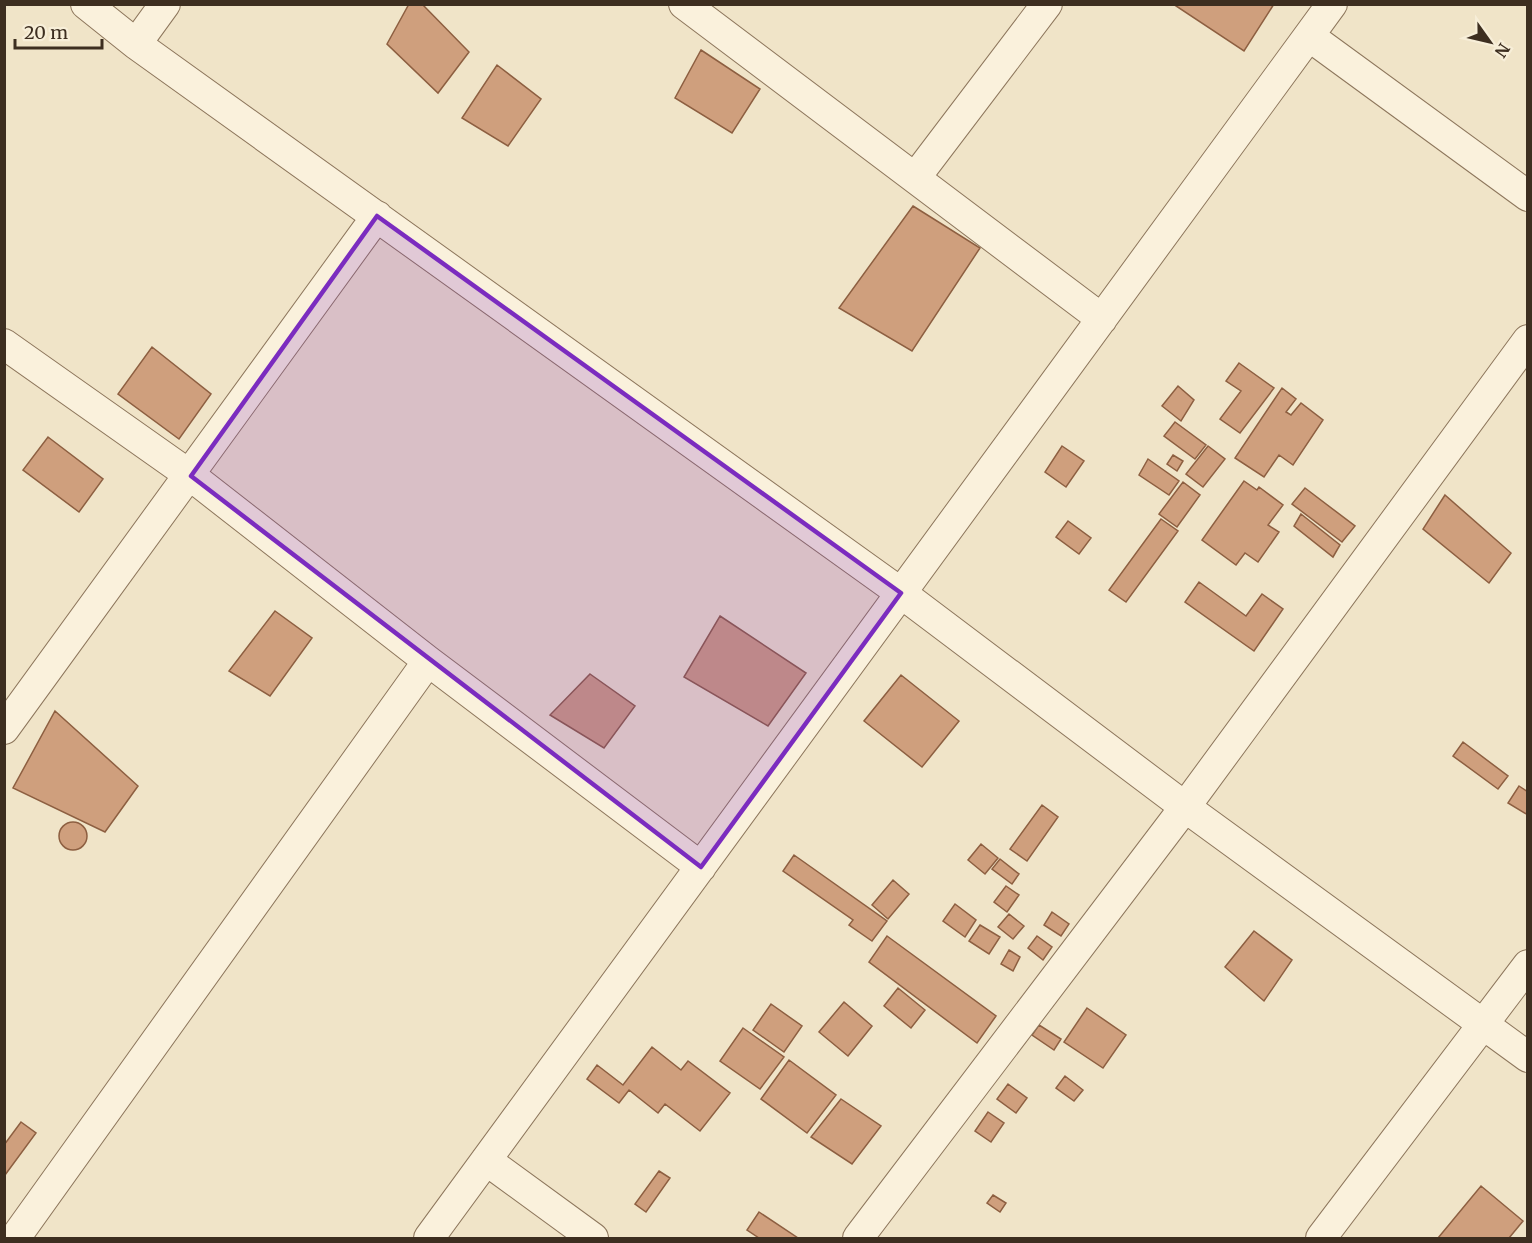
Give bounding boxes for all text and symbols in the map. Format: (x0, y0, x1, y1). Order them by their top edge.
scale bar (15, 12, 102, 50)
north arrow (1460, 12, 1520, 72)
text: 20 m (24, 21, 68, 44)
text: N (1490, 40, 1514, 62)

